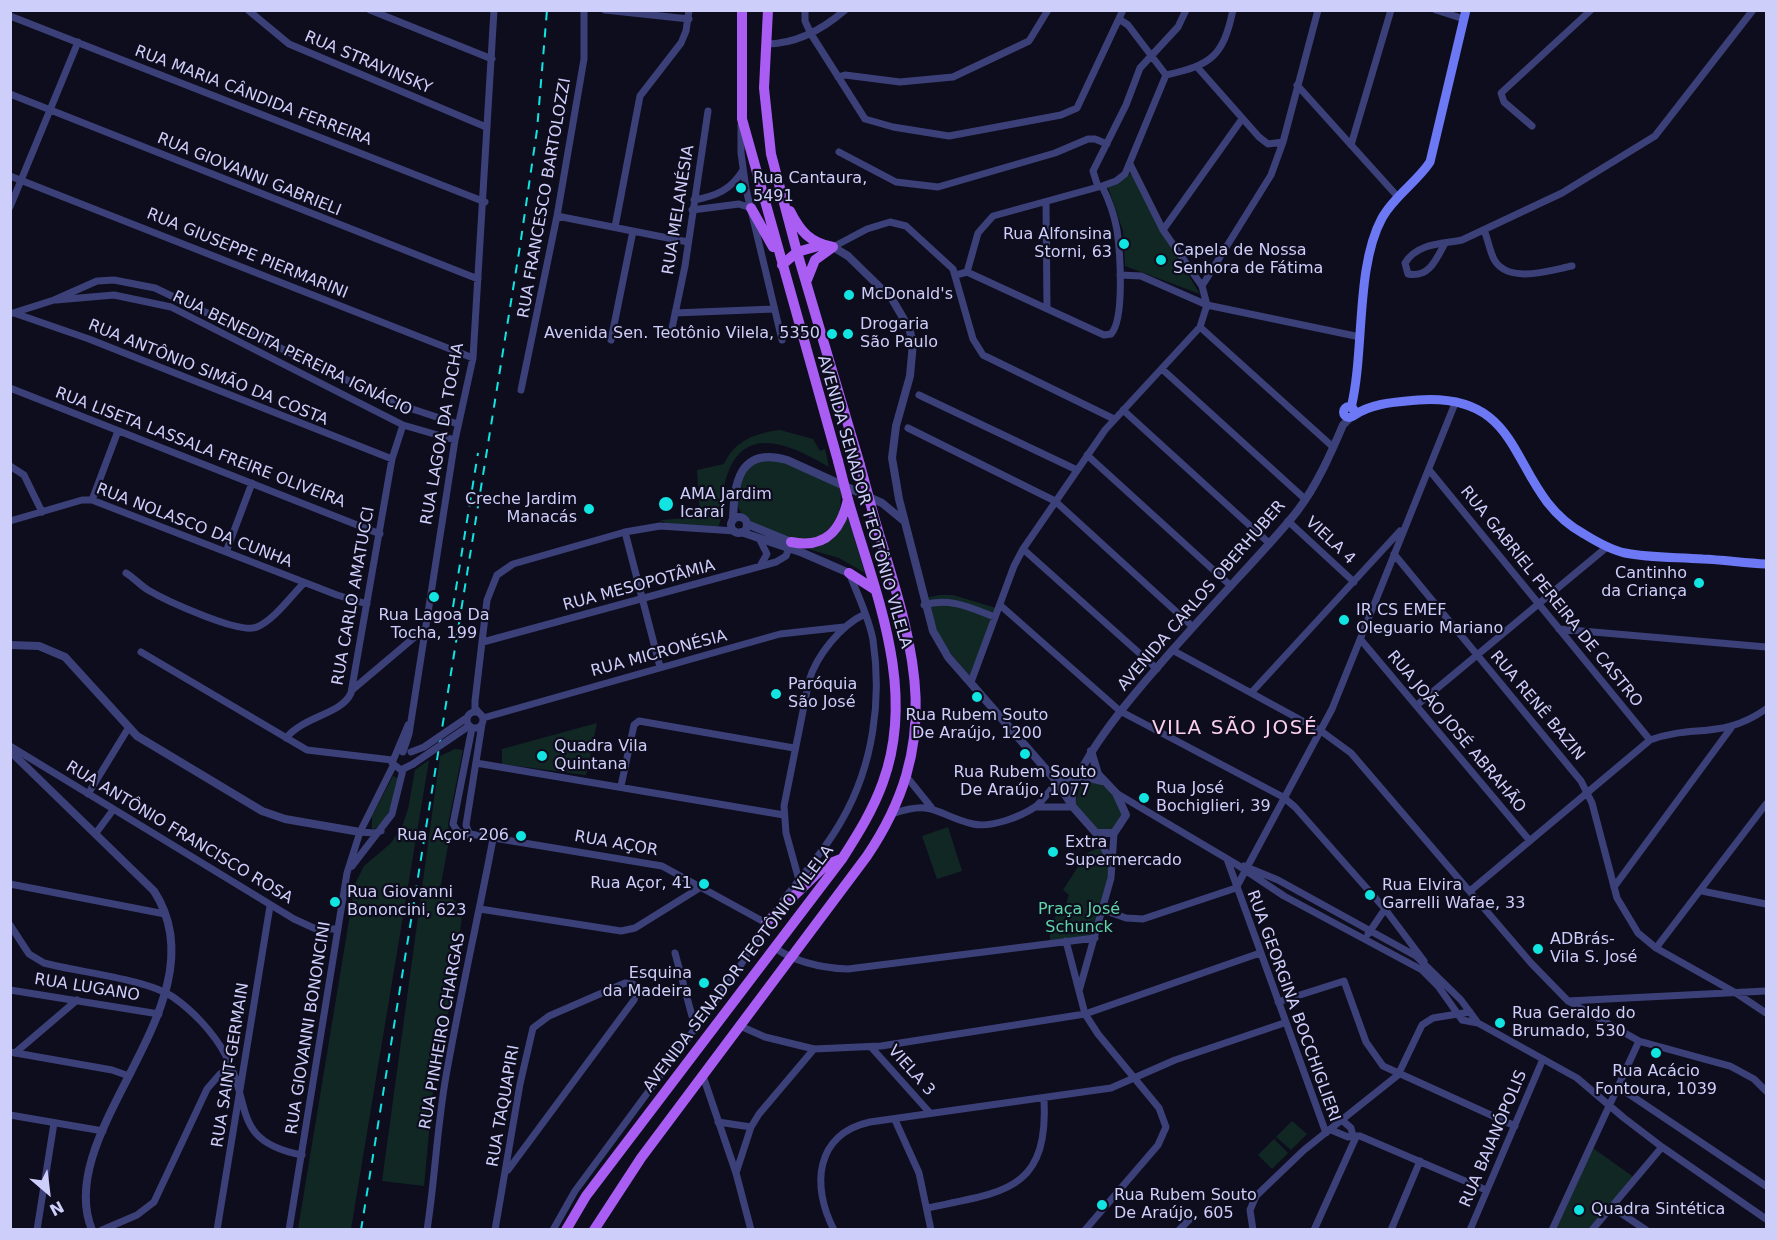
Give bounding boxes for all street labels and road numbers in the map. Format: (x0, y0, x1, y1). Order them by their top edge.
street label: RUA STRAVINSKY (301, 27, 435, 99)
street label: RUA MARIA CÂNDIDA FERREIRA (132, 42, 374, 150)
street label: RUA FRANCESCO BARTOLOZZI (514, 76, 576, 320)
street label: RUA GIOVANNI GABRIELI (154, 129, 344, 221)
street label: RUA MELANÉSIA (659, 144, 699, 276)
street label: RUA GIUSEPPE PIERMARINI (144, 205, 350, 303)
street label: RUA BENEDITA PEREIRA IGNÁCIO (169, 287, 415, 421)
street label: RUA ANTÔNIO SIMÃO DA COSTA (85, 316, 331, 430)
street label: RUA LAGOA DA TOCHA (418, 342, 468, 526)
street label: AVENIDA SENADOR TEOTÔNIO VILELA (813, 353, 915, 651)
street label: RUA LISETA LASSALA FREIRE OLIVEIRA (52, 384, 348, 512)
street label: RUA NOLASCO DA CUNHA (93, 480, 295, 572)
street label: RUA GABRIEL PEREIRA DE CASTRO (1456, 483, 1646, 711)
street label: AVENIDA CARLOS OBERHUBER (1114, 497, 1290, 695)
street label: RUA CARLO AMATUCCI (329, 505, 379, 687)
street label: VIELA 4 (1301, 513, 1359, 569)
street label: RUA MESOPOTÂMIA (561, 556, 717, 616)
street label: RUA MICRONÉSIA (589, 627, 729, 681)
street label: RUA JOÃO JOSÉ ABRAHÃO (1383, 647, 1529, 817)
street label: RUA RENÊ BAZIN (1486, 647, 1588, 765)
street label: RUA ANTÔNIO FRANCISCO ROSA (62, 758, 296, 908)
street label: RUA AÇOR (573, 827, 659, 861)
street label: AVENIDA SENADOR TEOTÔNIO VILELA (640, 842, 838, 1096)
street label: RUA GEORGINA BOCCHIGLIERI (1242, 888, 1344, 1124)
street label: RUA GIOVANNI BONONCINI (283, 920, 335, 1136)
street label: RUA PINHEIRO CHARGAS (416, 931, 470, 1131)
street label: RUA LUGANO (33, 970, 141, 1006)
street label: RUA SAINT-GERMAIN (208, 981, 254, 1149)
street label: VIELA 3 (883, 1042, 939, 1100)
street label: RUA TAQUAPIRI (484, 1044, 524, 1168)
street label: RUA BAIANÓPOLIS (1456, 1068, 1532, 1210)

